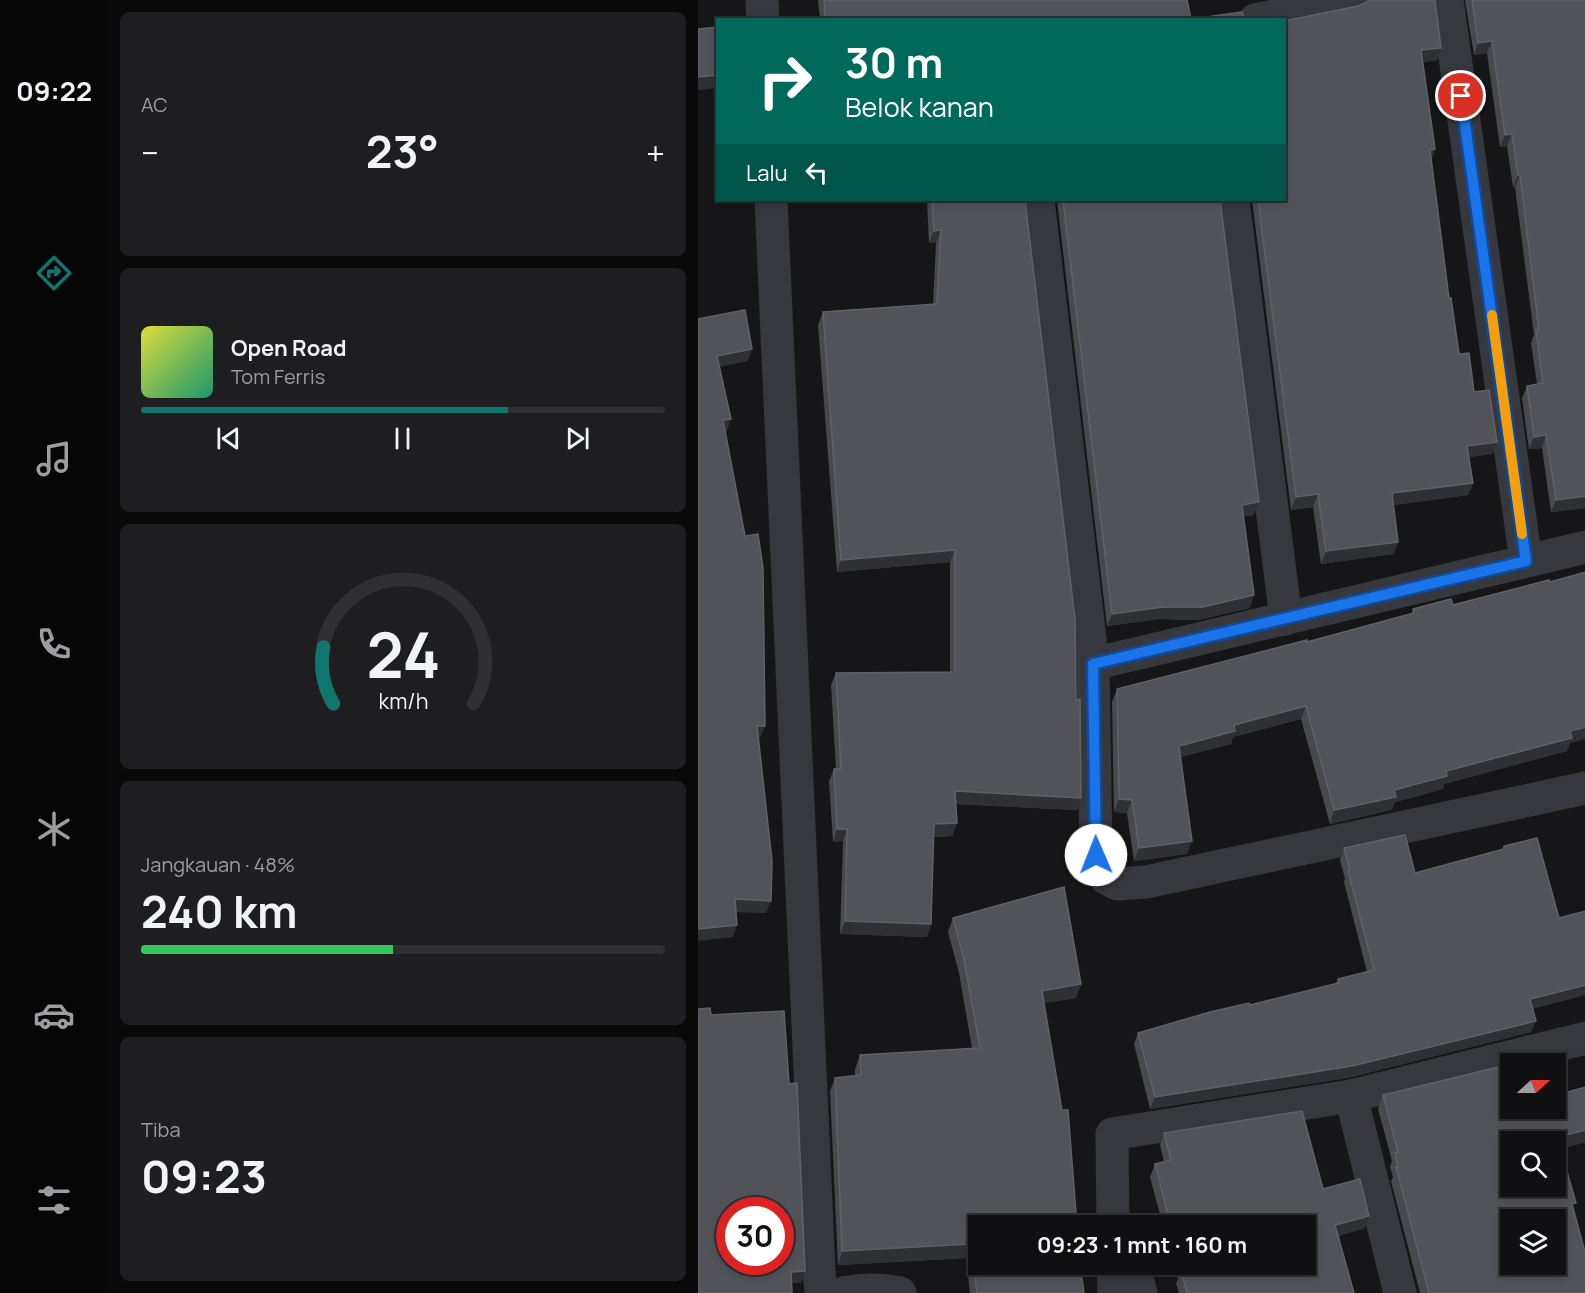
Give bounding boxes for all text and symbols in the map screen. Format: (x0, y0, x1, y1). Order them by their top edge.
text: 30 m (845, 33, 943, 91)
icon: right (746, 42, 824, 120)
pin (1435, 70, 1486, 121)
text: 09:22 (16, 72, 92, 109)
icon: arrive (1444, 79, 1477, 112)
text: Belok kanan (845, 88, 994, 125)
text: AC (141, 91, 168, 118)
text: 23° (366, 120, 439, 182)
text: − (141, 130, 159, 175)
text: + (646, 130, 665, 175)
icon: left (800, 156, 833, 189)
text: Lalu (746, 158, 788, 188)
icon: directions (33, 252, 75, 294)
text: Open Road (231, 333, 346, 363)
text: Tom Ferris (231, 363, 325, 390)
icon: previous (212, 422, 245, 455)
icon: pause (386, 422, 419, 455)
icon: next (561, 422, 594, 455)
icon: music (33, 438, 75, 480)
text: 24 (366, 611, 440, 697)
icon: phone (33, 623, 75, 665)
text: km/h (378, 686, 428, 715)
icon: climate (33, 808, 75, 850)
position arrow (1064, 823, 1128, 887)
text: Jangkauan · 48% (141, 851, 295, 878)
text: 240 km (141, 880, 298, 942)
icon: car (33, 994, 75, 1036)
north arrow (1500, 1053, 1566, 1119)
map controls (1500, 1053, 1566, 1275)
text: Tiba (141, 1116, 181, 1143)
button: search (1500, 1131, 1566, 1197)
text: 09:23 (141, 1145, 267, 1207)
icon: filters (33, 1179, 75, 1221)
speed limit sign: 30 (716, 1197, 794, 1275)
button: layers (1500, 1209, 1566, 1275)
text: 09:23 · 1 mnt · 160 m (1037, 1230, 1247, 1260)

